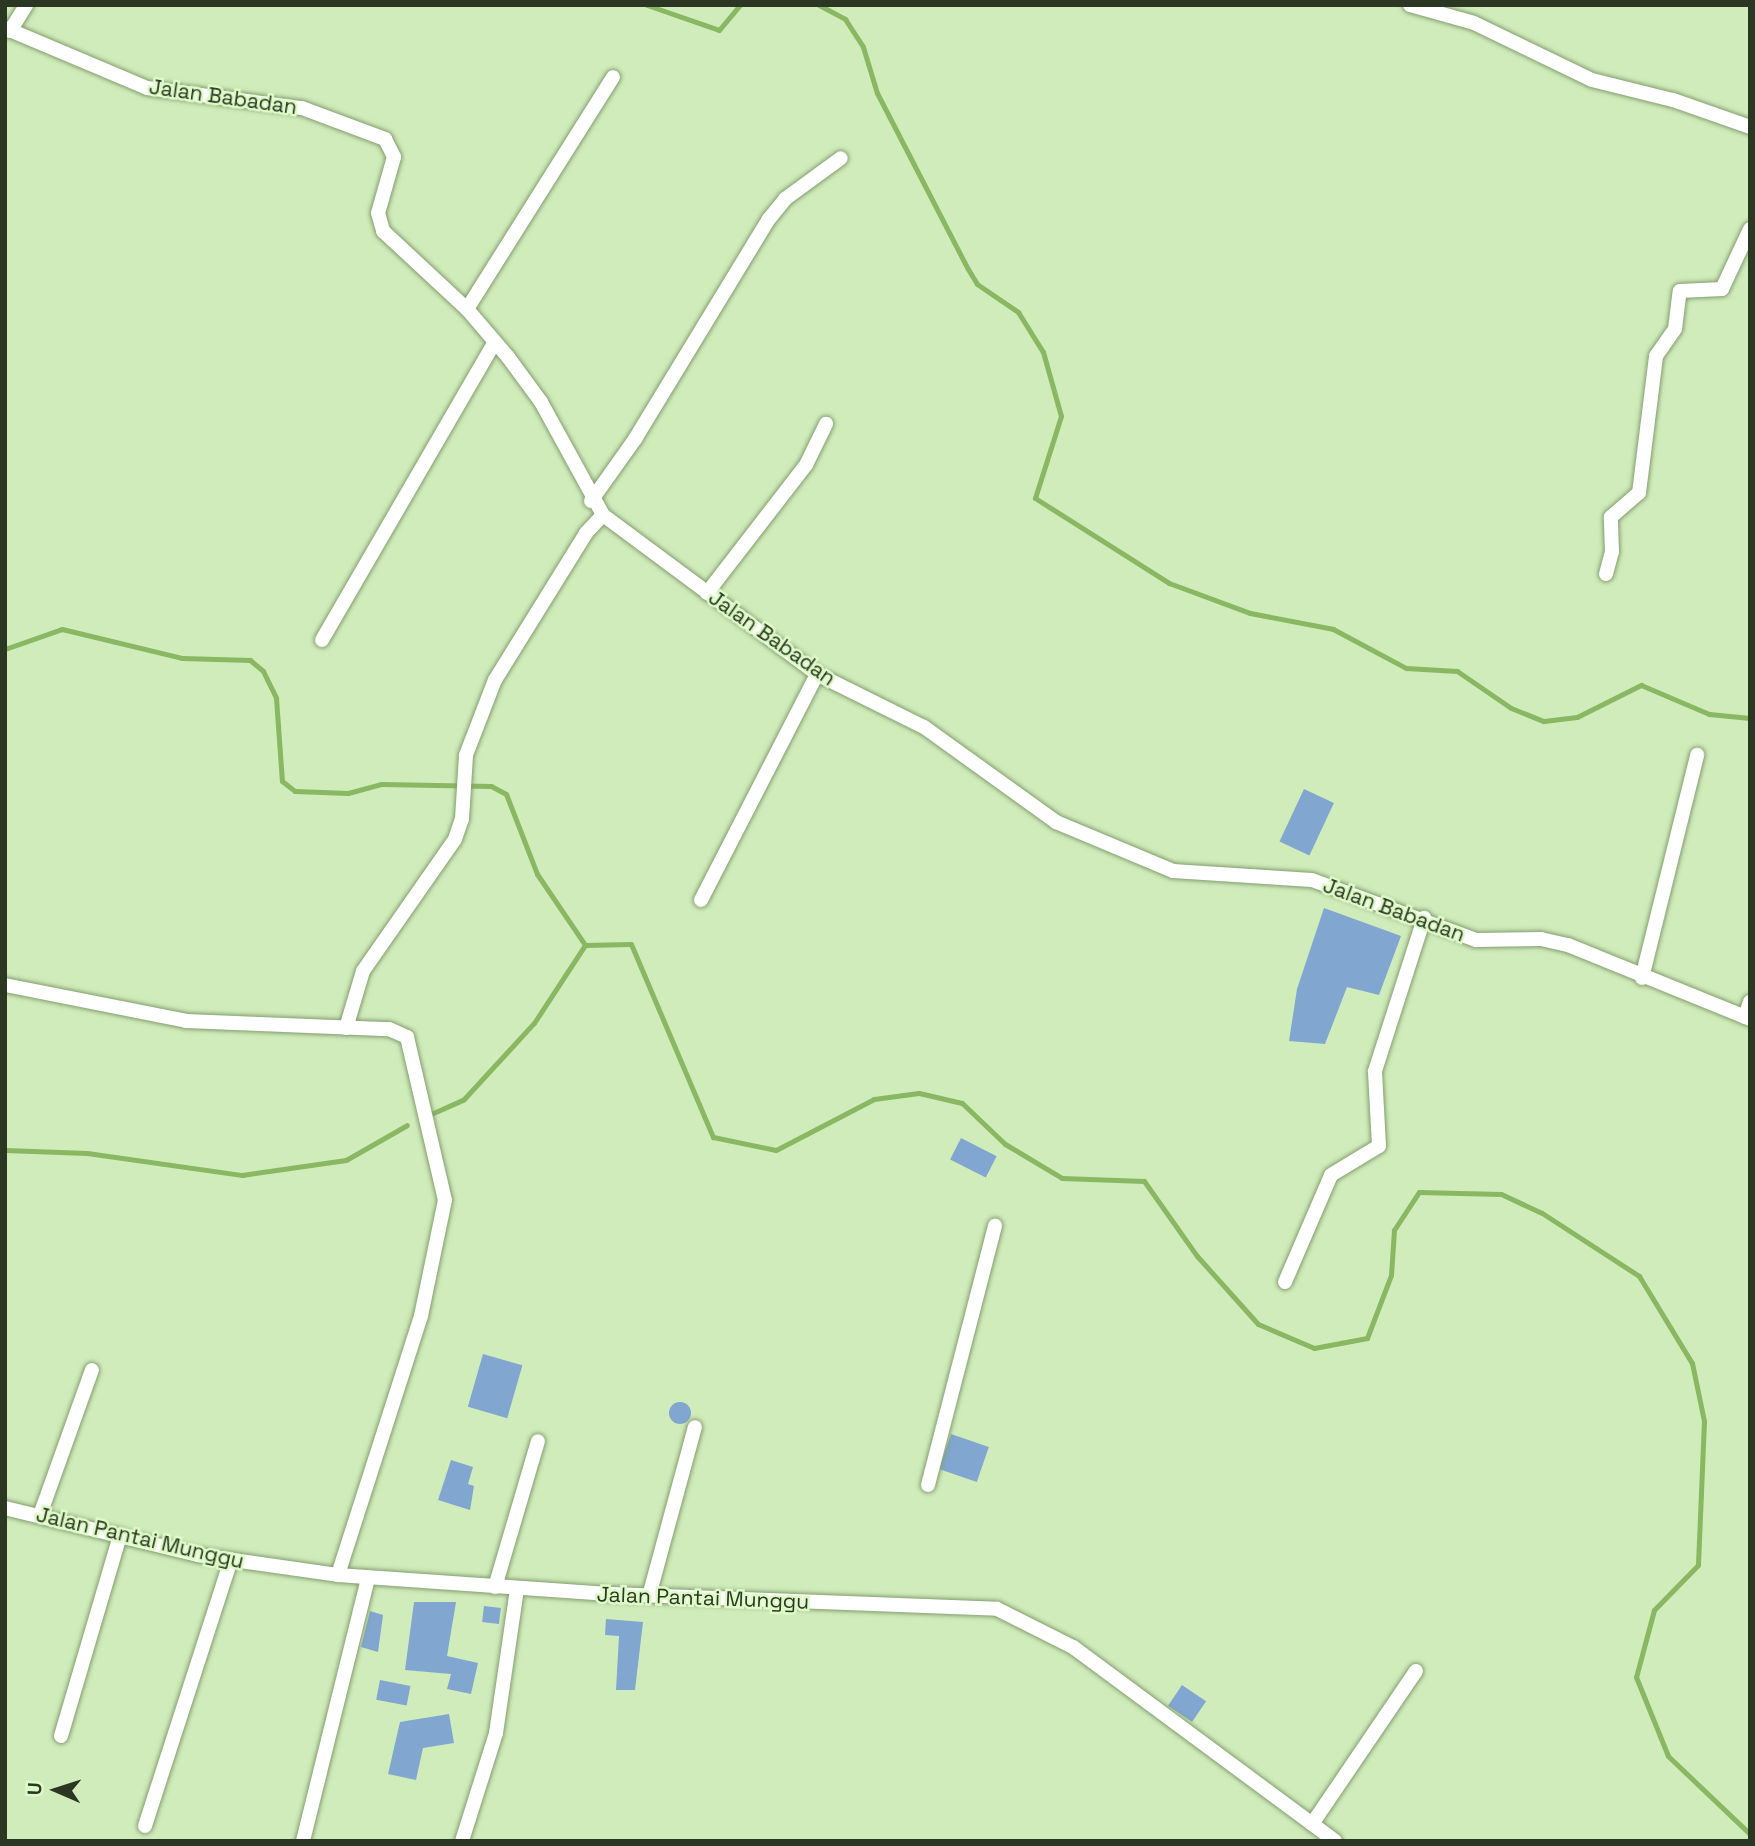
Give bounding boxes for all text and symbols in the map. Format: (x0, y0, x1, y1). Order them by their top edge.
street label: Jalan Babadan (147, 74, 299, 120)
street label: Jalan Babadan (704, 585, 840, 691)
street label: Jalan Babadan (1320, 873, 1468, 947)
street label: Jalan Pantai Munggu (34, 1502, 246, 1574)
street label: Jalan Pantai Munggu (596, 1582, 810, 1614)
north arrow (21, 1755, 91, 1825)
text: U (22, 1782, 47, 1796)

